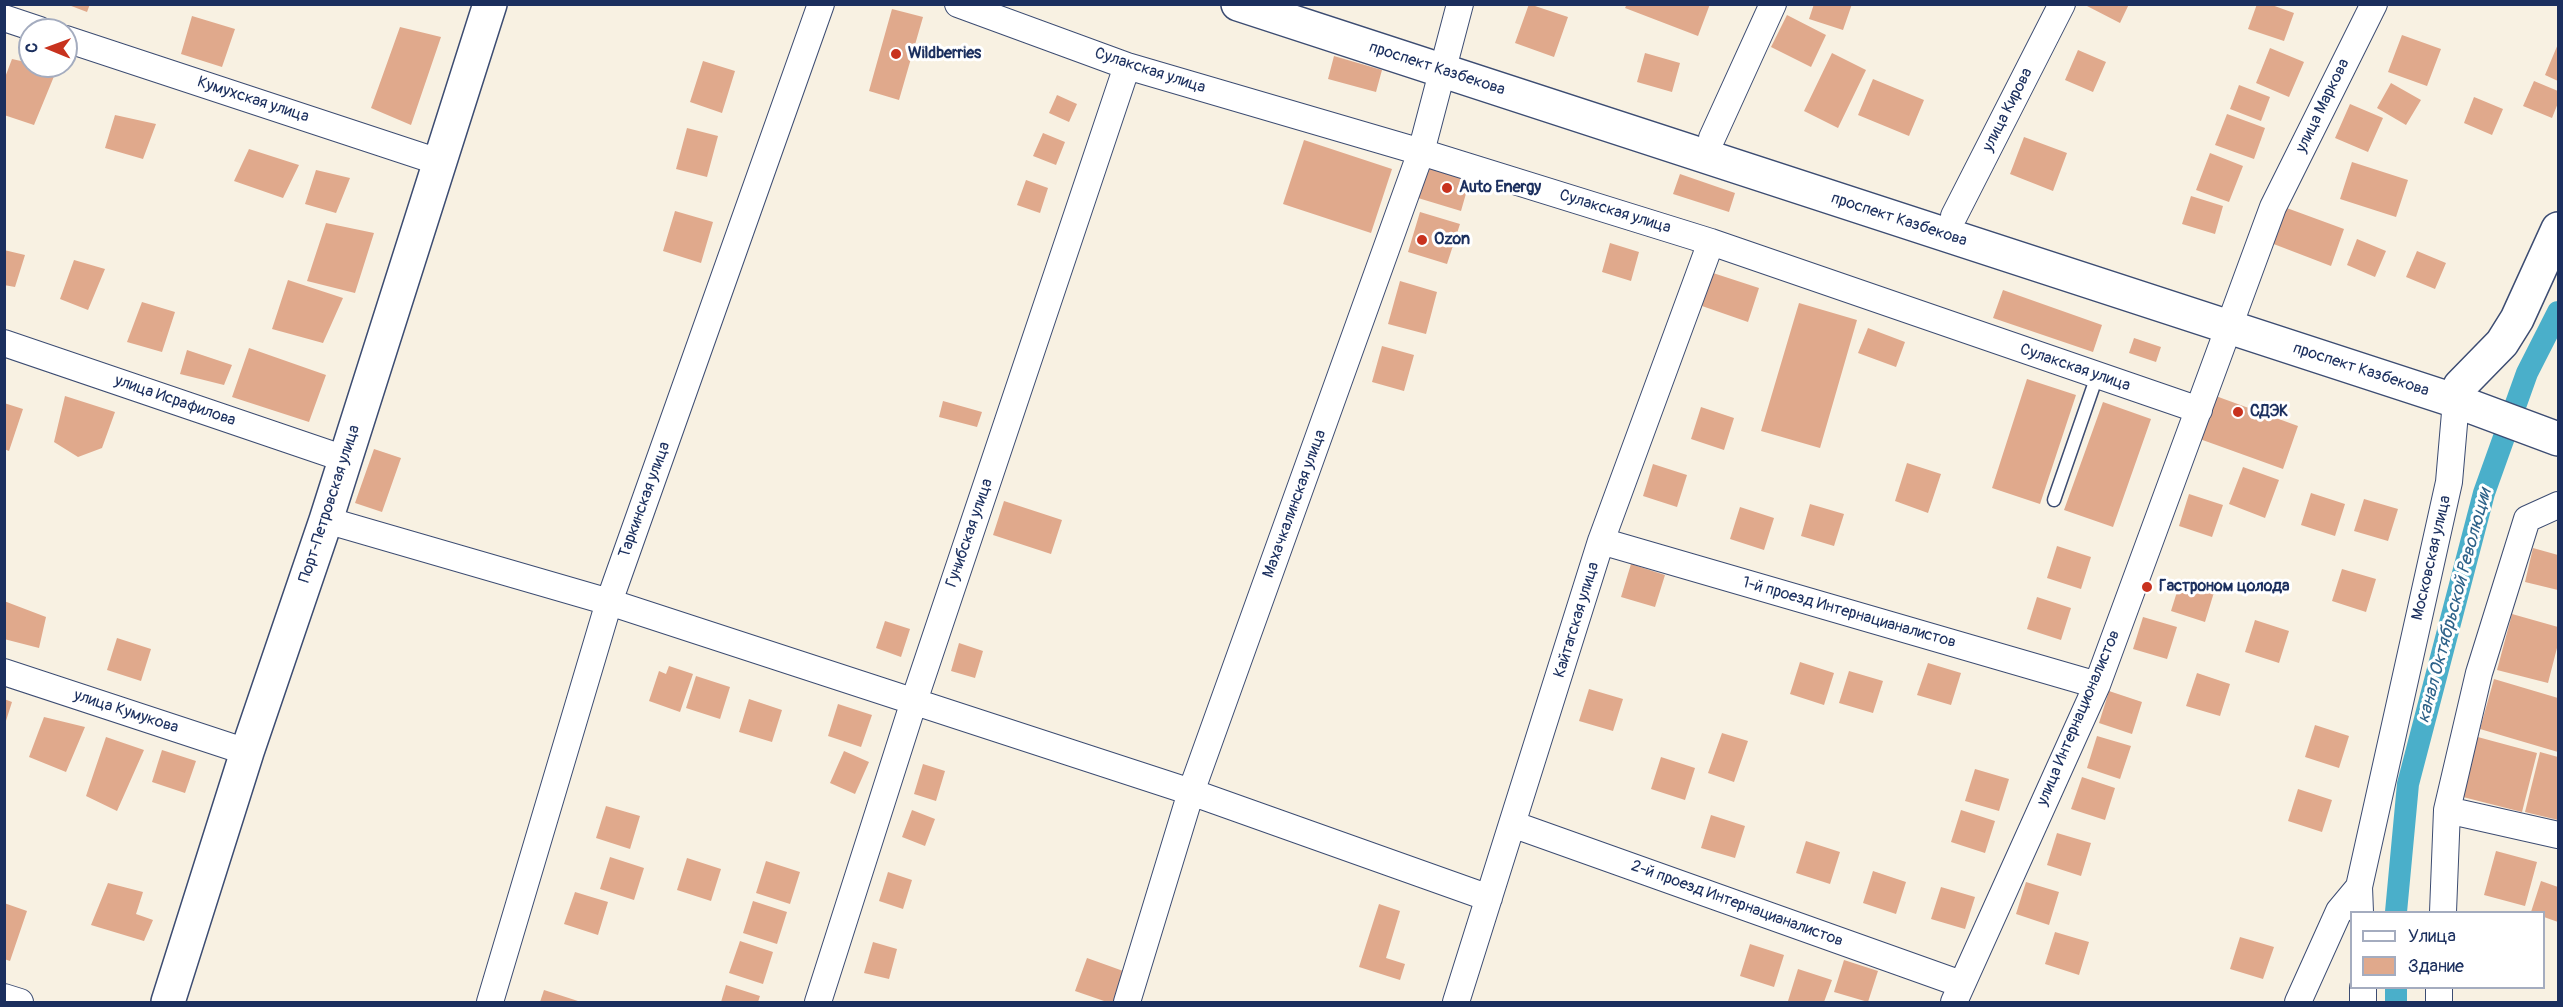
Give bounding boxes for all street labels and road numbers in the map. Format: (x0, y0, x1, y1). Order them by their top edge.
street label: проспект Казбекова (1367, 38, 1507, 100)
street label: Сулакская улица (1092, 44, 1208, 98)
street label: улица Маркова (2292, 56, 2354, 156)
street label: улица Кирова (1979, 65, 2037, 155)
street label: Кумухская улица (195, 73, 311, 127)
street label: Сулакская улица (1557, 186, 1673, 238)
street label: проспект Казбекова (1829, 189, 1969, 251)
street label: проспект Казбекова (2291, 339, 2431, 401)
street label: Сулакская улица (2017, 340, 2133, 396)
street label: улица Исрафилова (112, 371, 238, 431)
street label: Порт-Петровская улица (295, 423, 365, 585)
street label: Махачкалинская улица (1259, 427, 1331, 581)
street label: Таркинская улица (615, 439, 675, 561)
street label: Гунибская улица (942, 476, 998, 590)
street label: Московская улица (2408, 494, 2456, 622)
street label: Кайтагская улица (1550, 560, 1604, 680)
street label: 1-й проезд Интернацианалистов (1740, 573, 1958, 653)
street label: улица Интернационалистов (2033, 627, 2125, 809)
street label: улица Кумукова (71, 686, 181, 738)
street label: 2-й проезд Интернацианалистов (1628, 857, 1846, 951)

